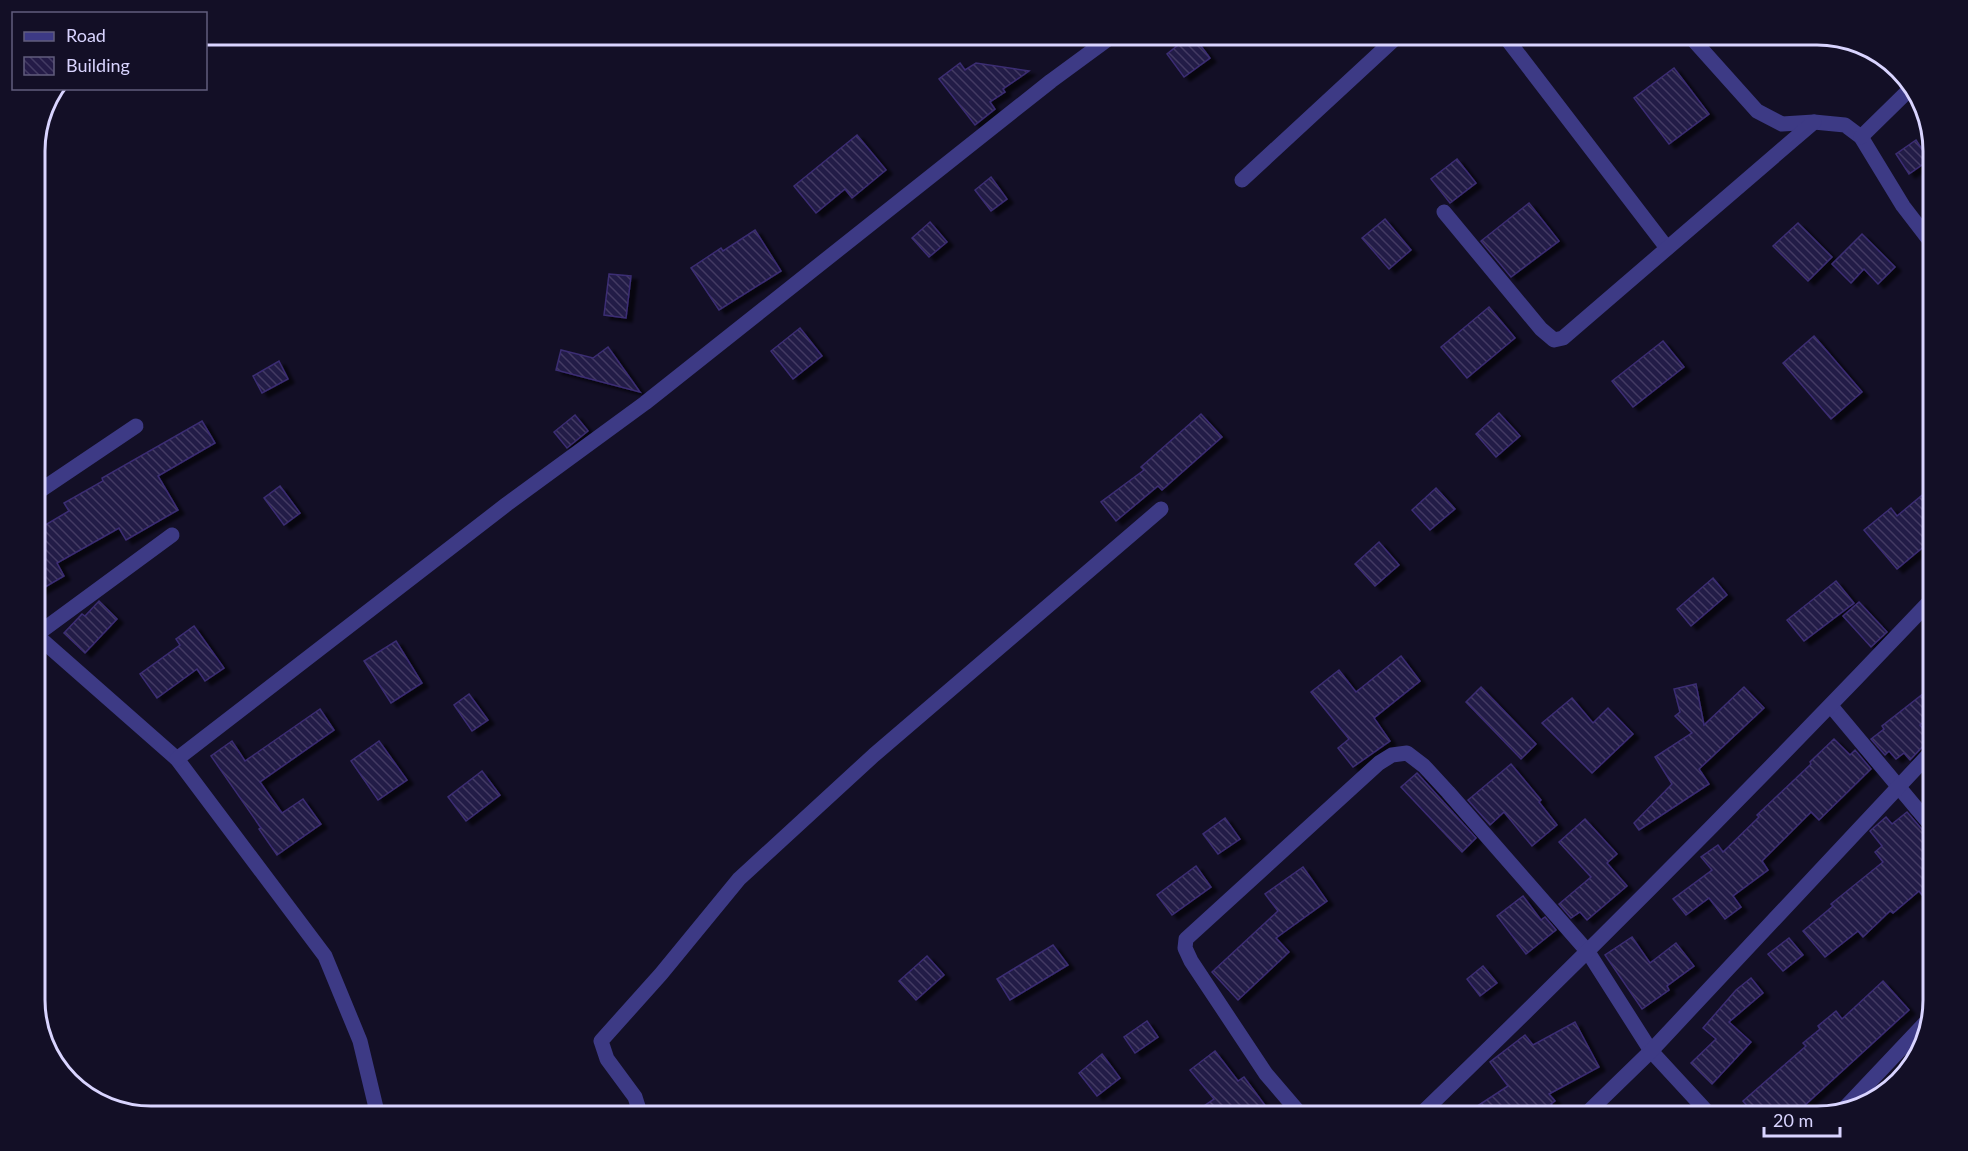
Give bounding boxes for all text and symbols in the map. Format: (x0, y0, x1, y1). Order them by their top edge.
legend (12, 12, 207, 90)
text: Road (66, 24, 106, 46)
text: Building (66, 54, 130, 76)
scale bar (1764, 1100, 1840, 1138)
text: 20 m (1773, 1109, 1813, 1131)

